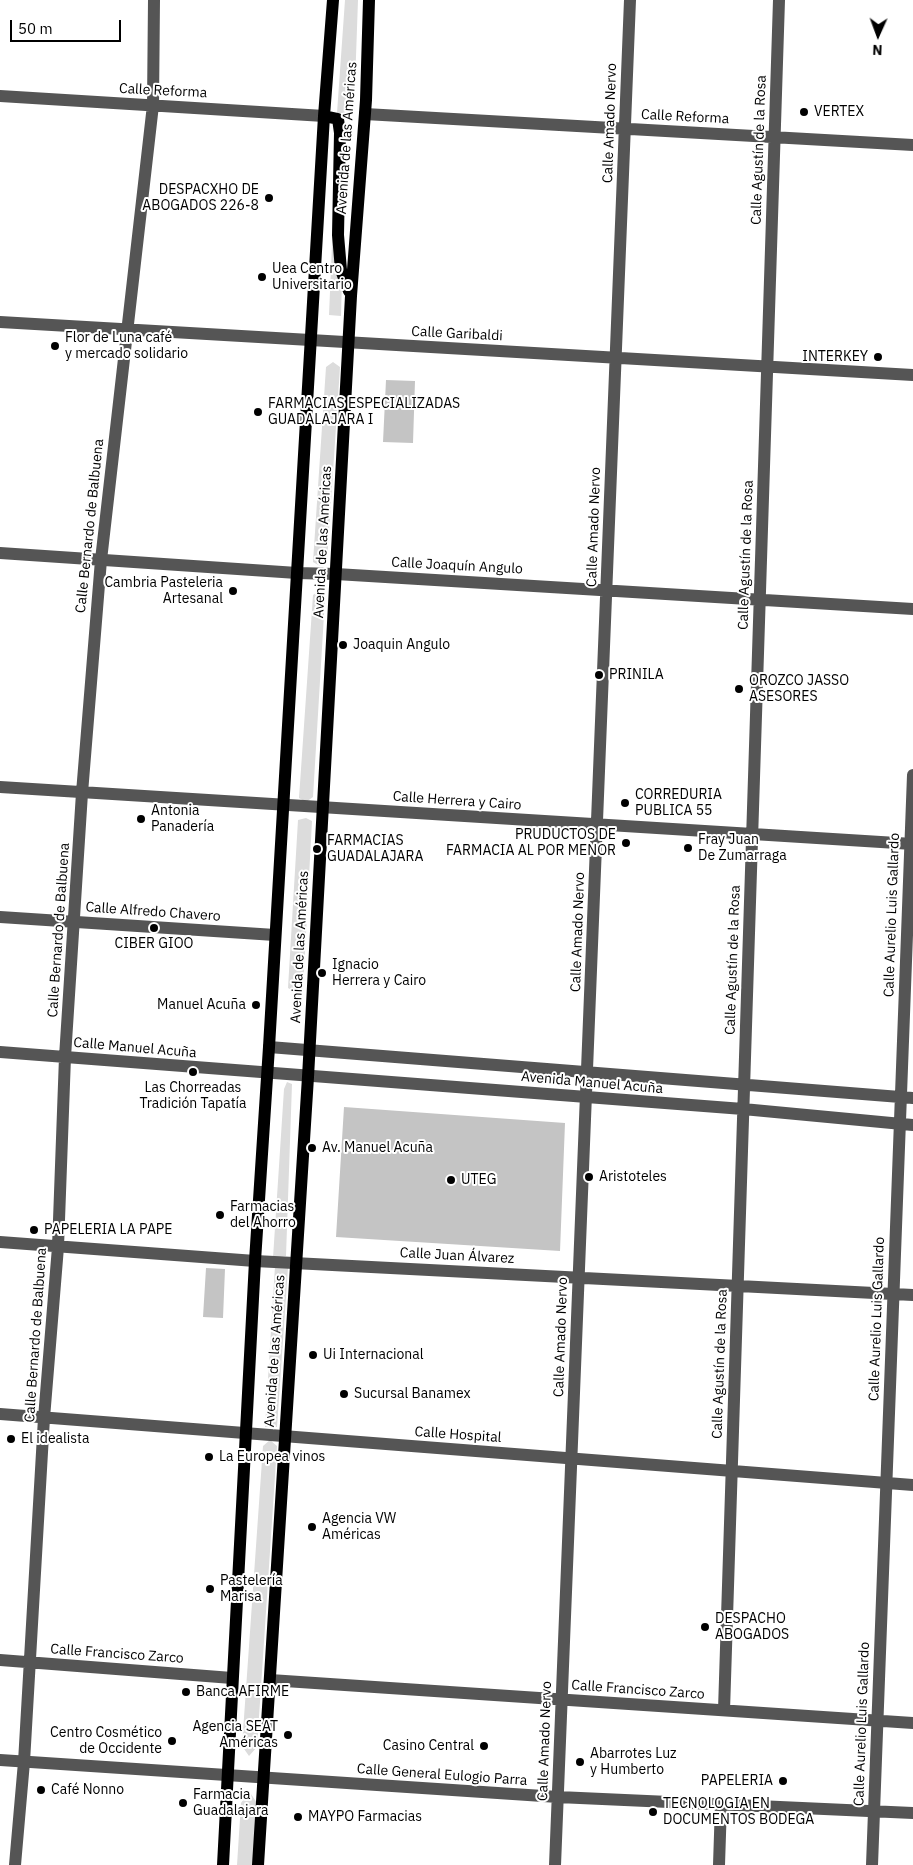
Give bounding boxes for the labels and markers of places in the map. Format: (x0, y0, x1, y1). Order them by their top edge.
place label: VERTEX (814, 104, 864, 120)
marker: VERTEX (798, 106, 810, 118)
place label: DESPACXHO DE ABOGADOS 226-8 (142, 182, 259, 214)
marker: DESPACXHO DE ABOGADOS 226-8 (263, 192, 275, 204)
place label: Uea Centro Universitario (272, 261, 352, 294)
marker: Uea Centro Universitario (256, 271, 268, 283)
place label: Flor de Luna café y mercado solidario (65, 330, 188, 362)
marker: Flor de Luna café y mercado solidario (49, 340, 61, 352)
place label: INTERKEY (802, 349, 868, 365)
marker: INTERKEY (872, 351, 884, 363)
place label: FARMACIAS ESPECIALIZADAS GUADALAJARA I (268, 396, 460, 428)
marker: FARMACIAS ESPECIALIZADAS GUADALAJARA I (252, 406, 264, 418)
place label: Cambria Pasteleria Artesanal (104, 575, 223, 608)
marker: Cambria Pasteleria Artesanal (227, 585, 239, 597)
place label: Joaquin Angulo (353, 637, 450, 653)
marker: Joaquin Angulo (337, 639, 349, 651)
place label: PRINILA (609, 667, 664, 683)
marker: PRINILA (593, 669, 605, 681)
place label: OROZCO JASSO ASESORES (749, 673, 849, 706)
marker: OROZCO JASSO ASESORES (733, 683, 745, 695)
place label: CORREDURIA PUBLICA 55 (635, 787, 722, 820)
marker: CORREDURIA PUBLICA 55 (619, 797, 631, 809)
place label: Antonia Panadería (151, 803, 214, 836)
marker: Antonia Panadería (135, 813, 147, 825)
place label: PRUDUCTOS DE FARMACIA AL POR MENOR (446, 827, 616, 860)
place label: Fray Juan De Zumarraga (698, 832, 787, 864)
place label: FARMACIAS GUADALAJARA (327, 833, 424, 866)
marker: PRUDUCTOS DE FARMACIA AL POR MENOR (620, 837, 632, 849)
marker: Fray Juan De Zumarraga (682, 842, 694, 854)
marker: FARMACIAS GUADALAJARA (311, 843, 323, 855)
marker: CIBER GIOO (148, 922, 160, 934)
place label: CIBER GIOO (114, 936, 194, 952)
place label: Ignacio Herrera y Cairo (332, 957, 426, 990)
marker: Ignacio Herrera y Cairo (316, 967, 328, 979)
place label: Manuel Acuña (157, 997, 246, 1013)
marker: Manuel Acuña (250, 999, 262, 1011)
marker: Las Chorreadas Tradición Tapatía (187, 1066, 199, 1078)
place label: Las Chorreadas Tradición Tapatía (139, 1080, 247, 1112)
place label: Av. Manuel Acuña (322, 1140, 433, 1156)
marker: Av. Manuel Acuña (306, 1142, 318, 1154)
place label: Aristoteles (599, 1169, 667, 1185)
marker: Aristoteles (583, 1171, 595, 1183)
place label: UTEG (461, 1172, 496, 1188)
marker: UTEG (445, 1174, 457, 1186)
place label: Farmacias del Ahorro (230, 1199, 296, 1232)
marker: Farmacias del Ahorro (214, 1209, 226, 1221)
place label: PAPELERIA LA PAPE (44, 1222, 173, 1238)
marker: PAPELERIA LA PAPE (28, 1224, 40, 1236)
place label: Ui Internacional (323, 1347, 424, 1363)
marker: Ui Internacional (307, 1349, 319, 1361)
place label: Sucursal Banamex (354, 1386, 471, 1402)
marker: Sucursal Banamex (338, 1388, 350, 1400)
place label: El idealista (21, 1431, 89, 1447)
marker: El idealista (5, 1433, 17, 1445)
place label: La Europea vinos (219, 1449, 325, 1465)
marker: La Europea vinos (203, 1451, 215, 1463)
place label: Agencia VW Américas (322, 1511, 396, 1544)
marker: Agencia VW Américas (306, 1521, 318, 1533)
place label: Pastelería Marisa (220, 1573, 283, 1605)
marker: Pastelería Marisa (204, 1583, 216, 1595)
place label: DESPACHO ABOGADOS (715, 1611, 789, 1644)
marker: DESPACHO ABOGADOS (699, 1621, 711, 1633)
place label: Banca AFIRME (196, 1684, 289, 1700)
marker: Banca AFIRME (180, 1686, 192, 1698)
place label: Agencia SEAT Américas (192, 1719, 278, 1751)
place label: Centro Cosmético de Occidente (50, 1725, 162, 1758)
marker: Agencia SEAT Américas (282, 1729, 294, 1741)
marker: Centro Cosmético de Occidente (166, 1735, 178, 1747)
place label: Casino Central (383, 1738, 474, 1754)
marker: Casino Central (478, 1740, 490, 1752)
place label: Abarrotes Luz y Humberto (590, 1746, 677, 1778)
marker: Abarrotes Luz y Humberto (574, 1756, 586, 1768)
place label: PAPELERIA (701, 1773, 773, 1789)
marker: PAPELERIA (777, 1775, 789, 1787)
place label: Café Nonno (51, 1782, 124, 1798)
marker: Café Nonno (35, 1784, 47, 1796)
place label: Farmacia Guadalajara (193, 1787, 269, 1820)
place label: TECNOLOGIA EN DOCUMENTOS BODEGA (663, 1796, 814, 1828)
marker: Farmacia Guadalajara (177, 1797, 189, 1809)
marker: TECNOLOGIA EN DOCUMENTOS BODEGA (647, 1806, 659, 1818)
place label: MAYPO Farmacias (308, 1809, 422, 1825)
marker: MAYPO Farmacias (292, 1811, 304, 1823)

